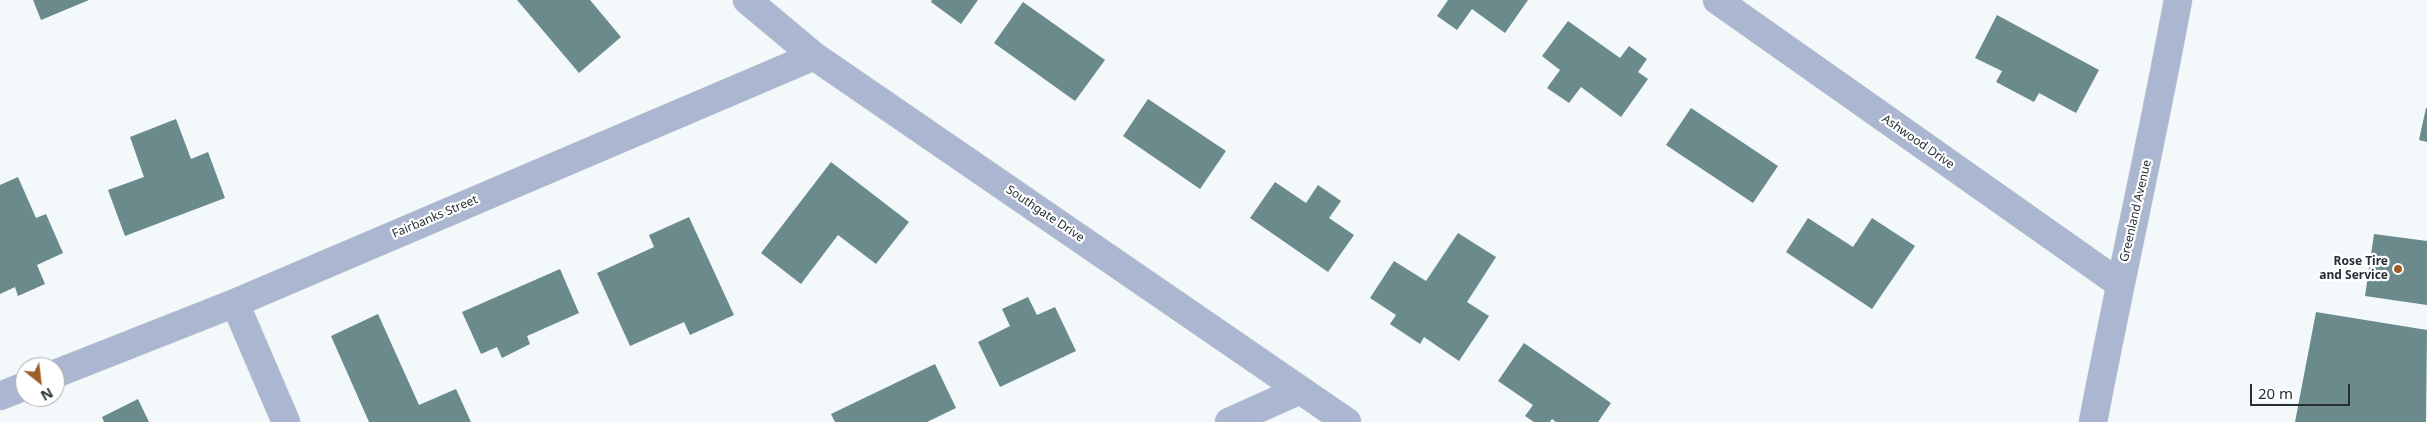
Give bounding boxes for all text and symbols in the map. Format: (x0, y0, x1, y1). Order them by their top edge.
street label: Ashwood Drive (1879, 112, 1957, 172)
street label: Greenland Avenue (2117, 159, 2155, 263)
street label: Southgate Drive (1003, 183, 1087, 245)
street label: Fairbanks Street (390, 193, 480, 241)
place label: Rose Tire and Service (2319, 255, 2388, 283)
marker: Rose Tire and Service (2392, 263, 2404, 275)
north arrow (15, 357, 65, 407)
scale bar (2252, 374, 2352, 406)
text: 20 m (2258, 383, 2293, 403)
text: N (37, 384, 57, 406)

